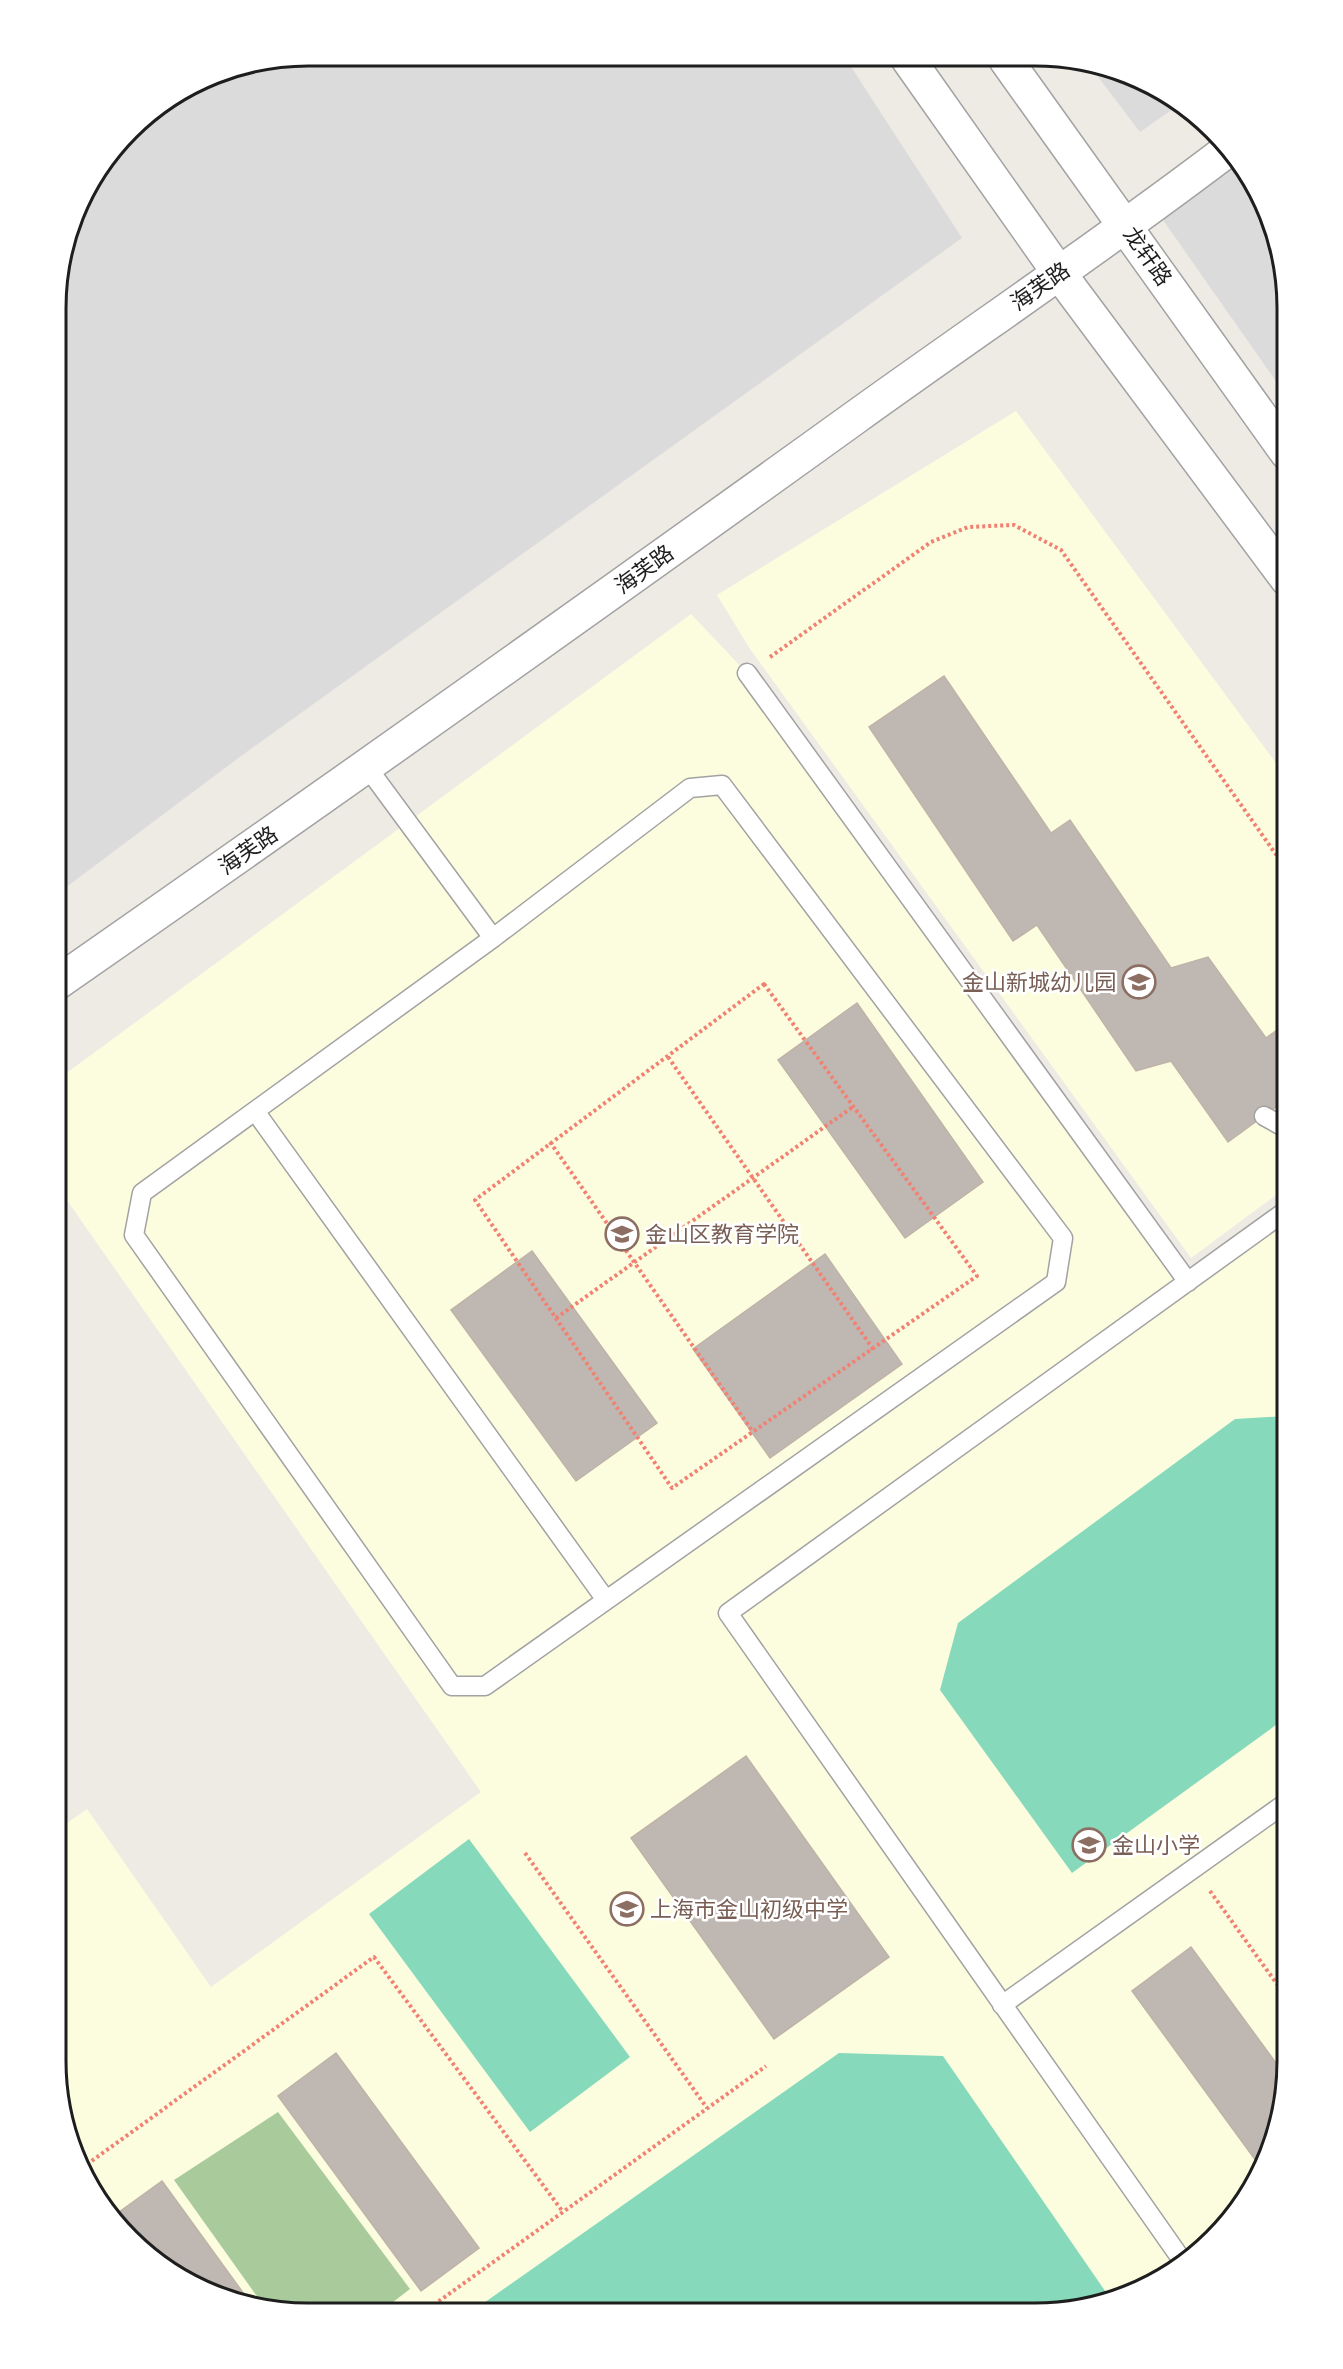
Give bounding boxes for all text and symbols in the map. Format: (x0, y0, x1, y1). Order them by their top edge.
street label: 龙轩路 (1118, 221, 1178, 291)
street label: 海芙路 (1005, 256, 1075, 316)
street label: 海芙路 (609, 538, 679, 600)
street label: 海芙路 (213, 820, 283, 880)
school or university icon: 金山新城幼儿园 (1121, 964, 1157, 1000)
place label: 金山新城幼儿园 (962, 968, 1116, 996)
school or university icon: 金山区教育学院 (604, 1216, 640, 1252)
place label: 金山区教育学院 (645, 1220, 799, 1248)
school or university icon: 金山小学 (1071, 1827, 1107, 1863)
place label: 金山小学 (1112, 1831, 1200, 1859)
school or university icon: 上海市金山初级中学 (609, 1891, 645, 1927)
place label: 上海市金山初级中学 (650, 1895, 848, 1923)

